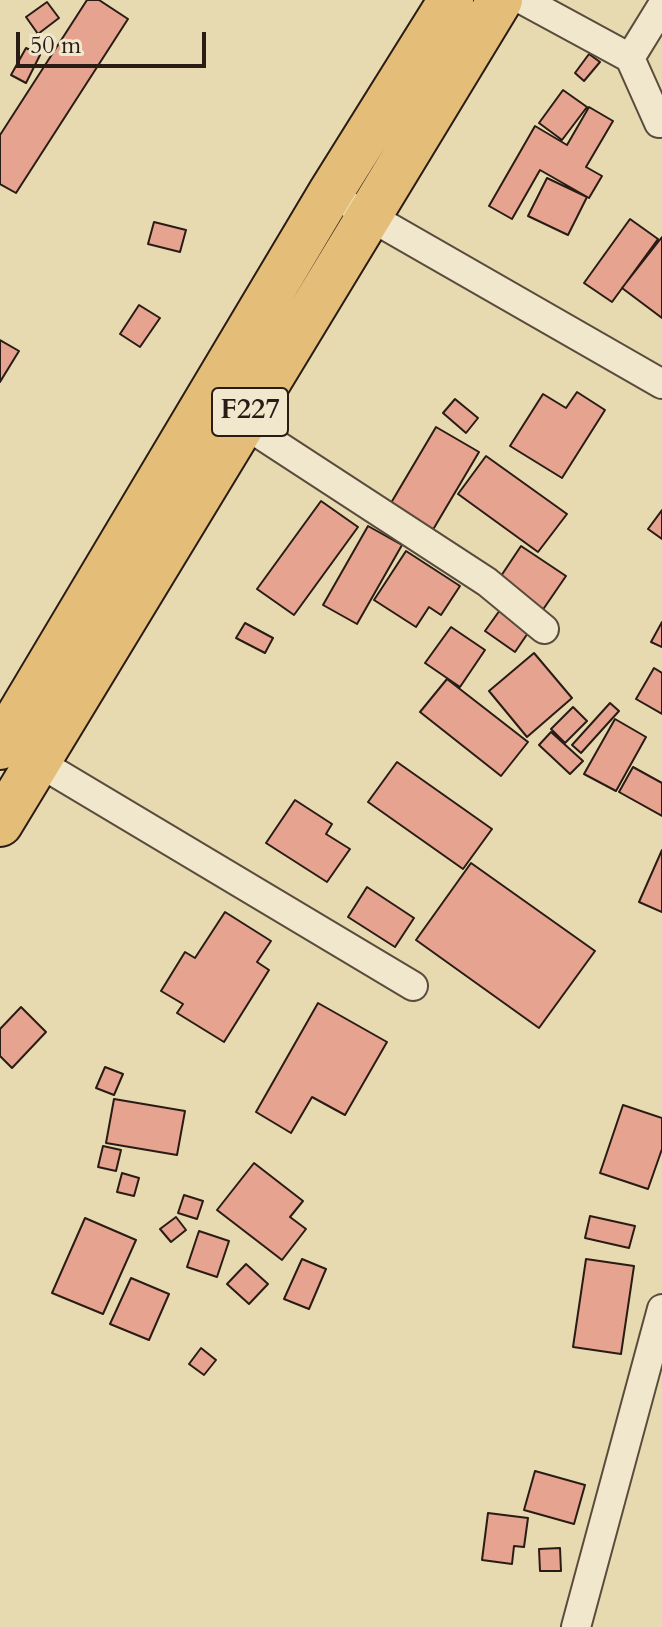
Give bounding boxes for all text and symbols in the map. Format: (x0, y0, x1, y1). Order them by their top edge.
scale bar (20, 16, 210, 66)
text: 50 m (30, 29, 81, 62)
road number: F227 (212, 388, 288, 436)

